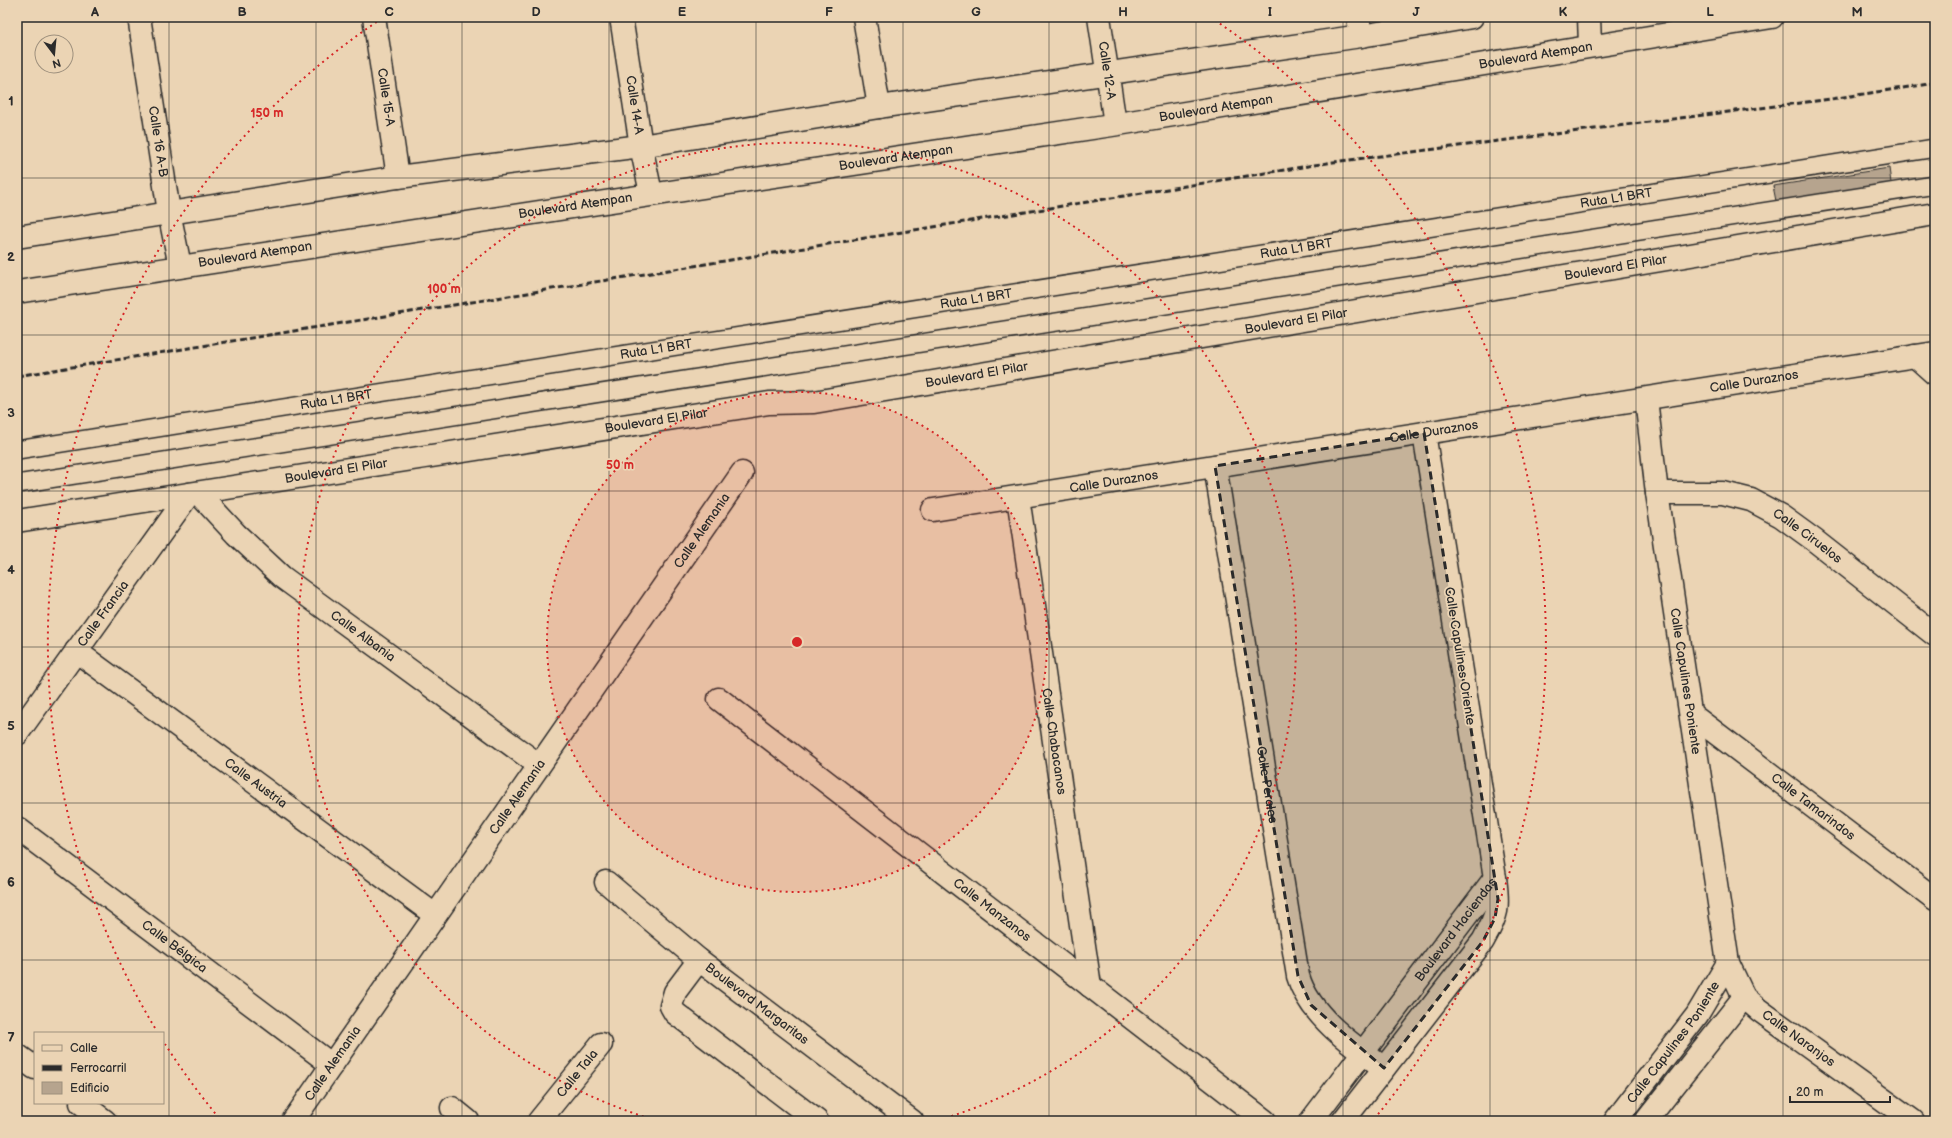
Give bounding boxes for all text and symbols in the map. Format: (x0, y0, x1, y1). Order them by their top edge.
text: A (90, 4, 99, 20)
text: B (237, 4, 247, 20)
text: C (384, 4, 394, 20)
text: D (531, 4, 541, 20)
text: E (678, 4, 687, 20)
text: F (825, 4, 833, 20)
text: G (971, 4, 981, 20)
text: H (1118, 4, 1128, 20)
text: I (1268, 4, 1272, 20)
text: J (1412, 4, 1420, 20)
text: K (1559, 4, 1568, 20)
text: L (1706, 4, 1714, 20)
text: M (1851, 4, 1863, 20)
north arrow (34, 34, 74, 74)
street label: Boulevard Atempan (1478, 38, 1594, 73)
street label: Calle 12-A (1095, 40, 1119, 101)
text: N (51, 56, 62, 71)
street label: Calle 15-A (374, 67, 398, 127)
street label: Calle 14-A (622, 75, 647, 135)
street label: Boulevard Atempan (1158, 91, 1274, 125)
text: 1 (8, 93, 14, 109)
street label: Calle 16 A-B (145, 105, 172, 178)
text: 150 m (251, 106, 283, 121)
street label: Boulevard Atempan (838, 141, 954, 174)
street label: Ruta L1 BRT (1579, 185, 1654, 212)
street label: Boulevard Atempan (517, 189, 633, 222)
street label: Ruta L1 BRT (1259, 235, 1334, 262)
street label: Boulevard Atempan (197, 238, 313, 271)
text: 2 (7, 249, 15, 265)
street label: Boulevard El Pilar (1563, 251, 1668, 284)
text: 100 m (427, 282, 461, 297)
street label: Ruta L1 BRT (939, 285, 1014, 313)
street label: Boulevard El Pilar (1244, 305, 1349, 338)
street label: Ruta L1 BRT (619, 336, 694, 363)
street label: Boulevard El Pilar (924, 358, 1029, 391)
street label: Calle Duraznos (1709, 366, 1800, 396)
street label: Ruta L1 BRT (299, 386, 374, 413)
text: 3 (7, 405, 15, 421)
street label: Boulevard El Pilar (604, 405, 709, 437)
street label: Calle Duraznos (1388, 417, 1480, 446)
street label: Boulevard El Pilar (284, 455, 389, 487)
text: 50 m (606, 458, 634, 473)
street label: Calle Duraznos (1068, 467, 1160, 497)
street label: Calle Alemania (670, 490, 734, 572)
street label: Calle Ciruelos (1770, 505, 1846, 567)
text: 4 (7, 562, 15, 578)
street label: Calle Francia (74, 577, 132, 650)
street label: Calle Capulines Oriente (1441, 586, 1479, 727)
street label: Calle Albania (327, 607, 399, 665)
street label: Calle Capulines Poniente (1666, 607, 1704, 756)
centre of rings (790, 635, 804, 649)
street label: Calle Chabacanos (1038, 687, 1070, 796)
text: 5 (7, 718, 15, 734)
street label: Calle Perales (1253, 745, 1281, 825)
street label: Calle Austria (221, 755, 290, 812)
street label: Calle Alemania (486, 756, 549, 838)
street label: Calle Tamarindos (1768, 770, 1859, 844)
text: 6 (7, 874, 15, 890)
street label: Boulevard Haciendas (1411, 874, 1501, 985)
street label: Calle Manzanos (950, 875, 1035, 945)
street label: Calle Bélgica (138, 917, 210, 976)
street label: Boulevard Margaritas (702, 959, 812, 1048)
street label: Calle Capulines Poniente (1623, 978, 1723, 1107)
street label: Calle Naranjos (1759, 1007, 1839, 1071)
street label: Calle Alemania (301, 1023, 364, 1104)
text: 7 (7, 1030, 15, 1046)
legend (34, 1032, 164, 1104)
text: Calle (70, 1041, 98, 1056)
street label: Calle Tala (553, 1046, 601, 1101)
text: Ferrocarril (70, 1061, 126, 1076)
scale bar (1790, 1078, 1890, 1104)
text: Edificio (70, 1081, 110, 1096)
text: 20 m (1796, 1085, 1823, 1100)

